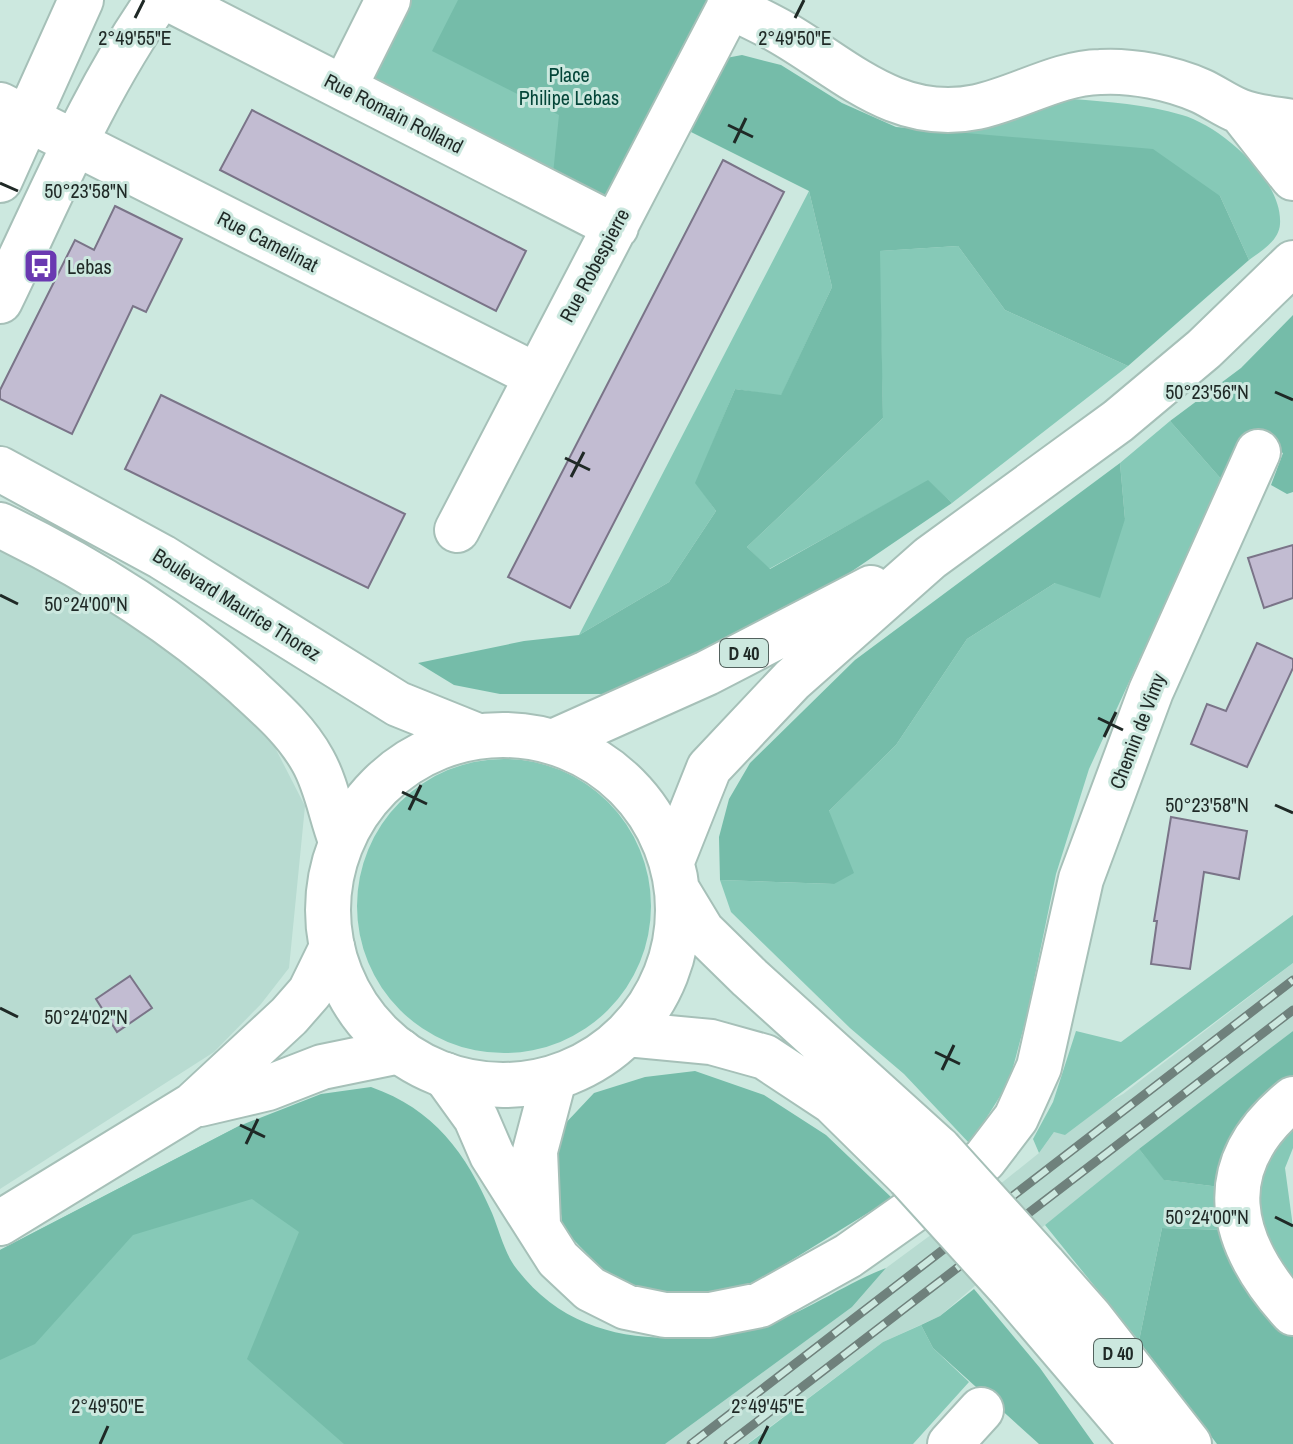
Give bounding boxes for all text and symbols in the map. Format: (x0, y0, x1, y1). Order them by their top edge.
text: 2°49'55"E (98, 24, 172, 51)
text: 2°49'50"E (758, 24, 832, 51)
park label: Place Philipe Lebas (519, 61, 619, 111)
street label: Rue Romain Rolland (320, 66, 468, 160)
text: 50°23'58"N (44, 177, 128, 204)
street label: Rue Camelinat (213, 204, 323, 278)
street label: Rue Robespierre (553, 204, 635, 326)
bus stop icon: Lebas (22, 247, 60, 285)
place label: Lebas (67, 253, 112, 280)
text: 50°23'56"N (1165, 378, 1249, 405)
street label: Boulevard Maurice Thorez (148, 541, 326, 667)
text: 50°24'00"N (44, 590, 128, 617)
road number: D 40 (720, 639, 768, 667)
street label: Chemin de Vimy (1103, 669, 1172, 793)
text: 50°23'58"N (1165, 791, 1249, 818)
text: 50°24'02"N (44, 1003, 128, 1030)
text: 50°24'00"N (1165, 1203, 1249, 1230)
road number: D 40 (1094, 1339, 1142, 1367)
text: 2°49'50"E (71, 1392, 145, 1419)
text: 2°49'45"E (731, 1392, 805, 1419)

